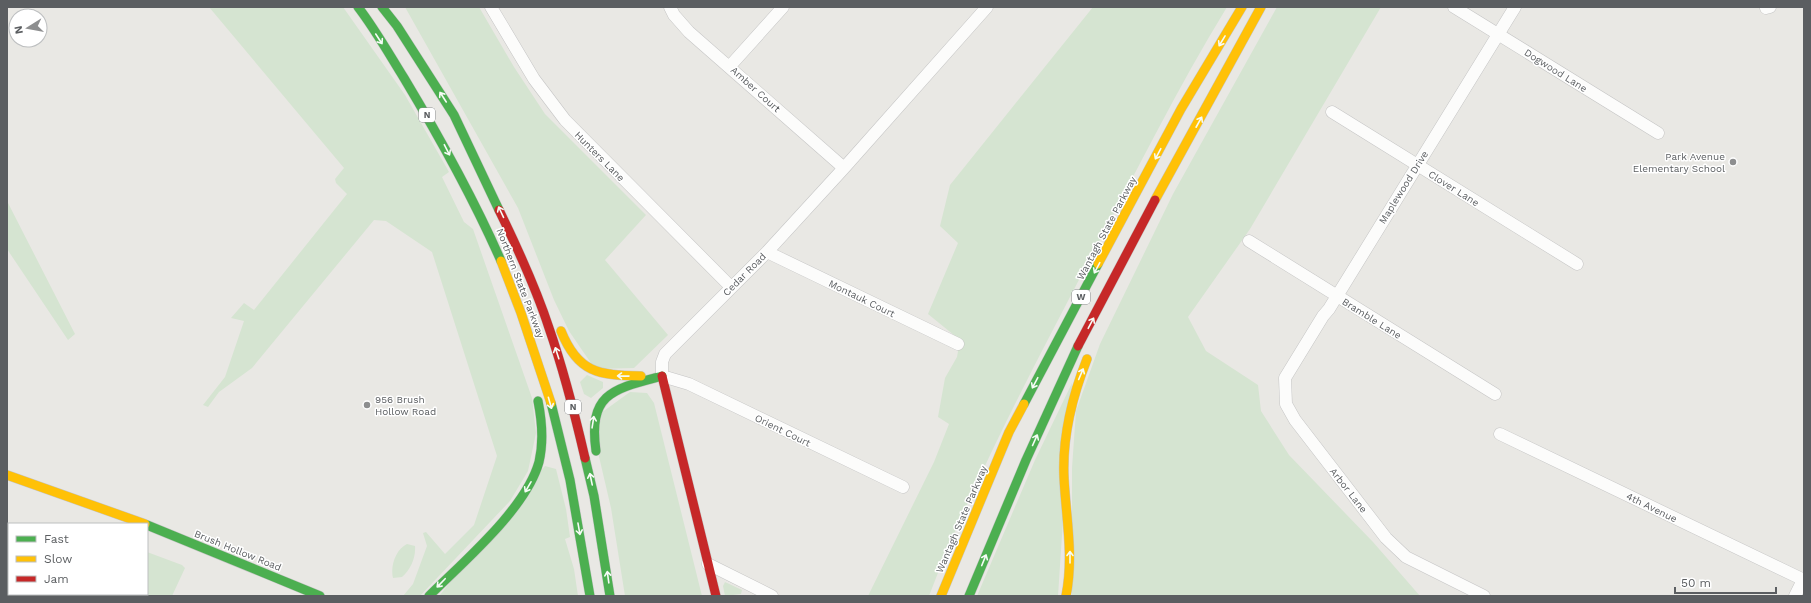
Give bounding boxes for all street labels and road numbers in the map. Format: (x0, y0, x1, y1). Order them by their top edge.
street label: Dogwood Lane (1522, 47, 1589, 94)
street label: Amber Court (729, 64, 783, 115)
road number: N (419, 108, 435, 122)
street label: Hunters Lane (573, 129, 627, 184)
street label: Maplewood Drive (1377, 149, 1430, 226)
street label: Clover Lane (1426, 168, 1481, 209)
street label: Wantagh State Parkway (1074, 174, 1139, 282)
street label: Northern State Parkway (495, 227, 547, 340)
street label: Cedar Road (721, 251, 768, 298)
street label: Montauk Court (827, 278, 897, 320)
road number: W (1072, 290, 1090, 304)
street label: Bramble Lane (1340, 296, 1404, 341)
road number: N (565, 400, 581, 414)
street label: Orient Court (753, 412, 813, 449)
street label: Wantagh State Parkway (934, 463, 989, 574)
street label: Arbor Lane (1328, 466, 1370, 515)
street label: 4th Avenue (1625, 490, 1679, 525)
street label: Brush Hollow Road (193, 528, 283, 573)

